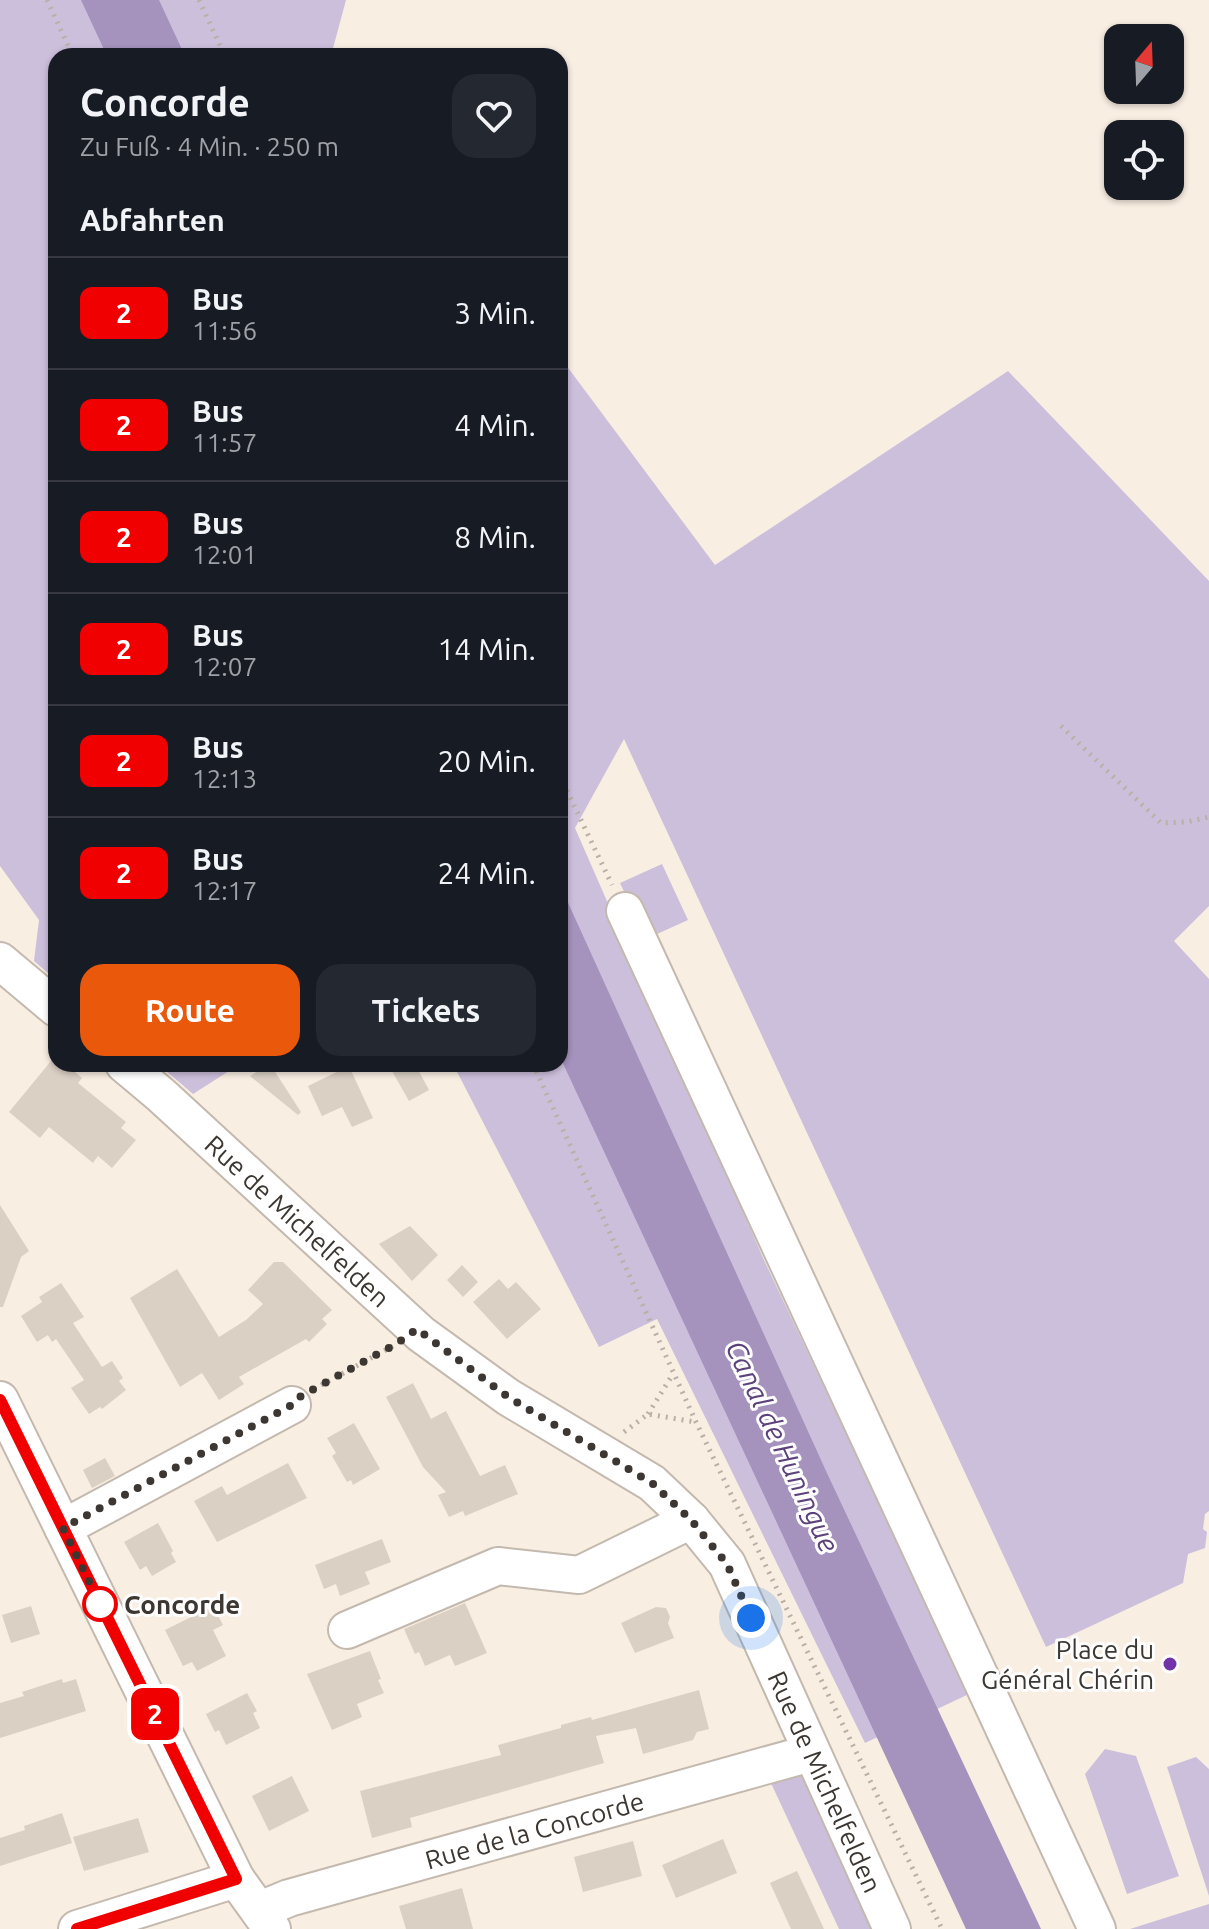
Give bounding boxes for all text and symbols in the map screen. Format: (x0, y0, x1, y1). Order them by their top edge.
north arrow (1104, 24, 1184, 104)
map controls (1104, 24, 1184, 200)
button: heart (452, 74, 536, 158)
text: Concorde (80, 81, 250, 123)
button: locate (1104, 120, 1184, 200)
text: Zu Fuß · 4 Min. · 250 m (80, 132, 339, 161)
text: Abfahrten (80, 203, 225, 237)
text: Bus (192, 282, 244, 316)
text: 3 Min. (454, 296, 536, 330)
text: 2 (116, 297, 132, 328)
text: 11:56 (192, 316, 257, 345)
text: Bus (192, 394, 244, 428)
text: 4 Min. (454, 408, 536, 442)
text: 2 (116, 409, 132, 440)
text: 11:57 (192, 428, 257, 457)
text: Bus (192, 506, 244, 540)
text: 8 Min. (454, 520, 536, 554)
text: 2 (116, 521, 132, 552)
text: 12:01 (192, 540, 257, 569)
text: Bus (192, 618, 244, 652)
text: 14 Min. (437, 632, 536, 666)
text: 2 (116, 633, 132, 664)
text: 12:07 (192, 652, 257, 681)
text: Bus (192, 730, 244, 764)
text: 20 Min. (437, 744, 536, 778)
text: 2 (116, 745, 132, 776)
text: 12:13 (192, 764, 257, 793)
text: Bus (192, 842, 244, 876)
text: 24 Min. (437, 856, 536, 890)
text: 2 (116, 857, 132, 888)
text: 12:17 (192, 876, 257, 905)
button: Route (80, 964, 300, 1056)
button: Tickets (316, 964, 536, 1056)
street label: Rue de Michelfelden (200, 1129, 396, 1312)
water label: Canal de Huningue (720, 1335, 846, 1557)
marker: Concorde (83, 1587, 117, 1621)
place label: Concorde (124, 1590, 240, 1619)
your location (731, 1598, 771, 1638)
place label: Place du Général Chérin (981, 1635, 1154, 1694)
marker: Place du Général Chérin (1161, 1655, 1179, 1673)
street label: Rue de Michelfelden (763, 1667, 888, 1897)
line badge: 2 (129, 1688, 181, 1740)
text: 2 (147, 1698, 163, 1729)
street label: Rue de la Concorde (422, 1786, 647, 1874)

